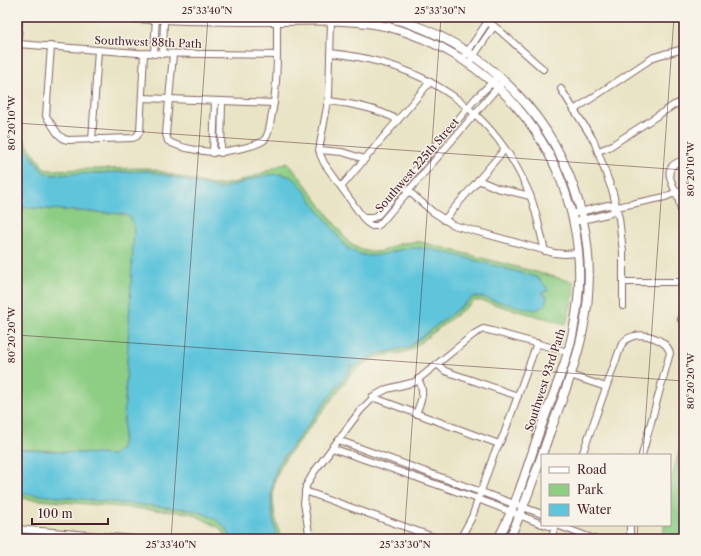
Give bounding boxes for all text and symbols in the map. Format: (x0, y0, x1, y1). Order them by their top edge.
text: 25°33'40"N (181, 4, 233, 17)
text: 25°33'30"N (414, 4, 466, 17)
street label: Southwest 88th Path (94, 33, 202, 51)
text: 80°20'10"W (5, 94, 18, 151)
street label: Southwest 225th Street (372, 115, 462, 215)
text: 80°20'10"W (684, 140, 697, 197)
text: 80°20'20"W (5, 306, 18, 363)
street label: Southwest 93rd Path (522, 327, 568, 433)
text: 80°20'20"W (684, 352, 697, 409)
legend (541, 454, 671, 526)
text: Road (577, 462, 607, 477)
text: Park (577, 482, 604, 497)
scale bar (32, 500, 108, 526)
text: Water (576, 502, 611, 517)
text: 100 m (38, 506, 73, 521)
text: 25°33'40"N (145, 538, 197, 551)
text: 25°33'30"N (379, 538, 431, 551)

